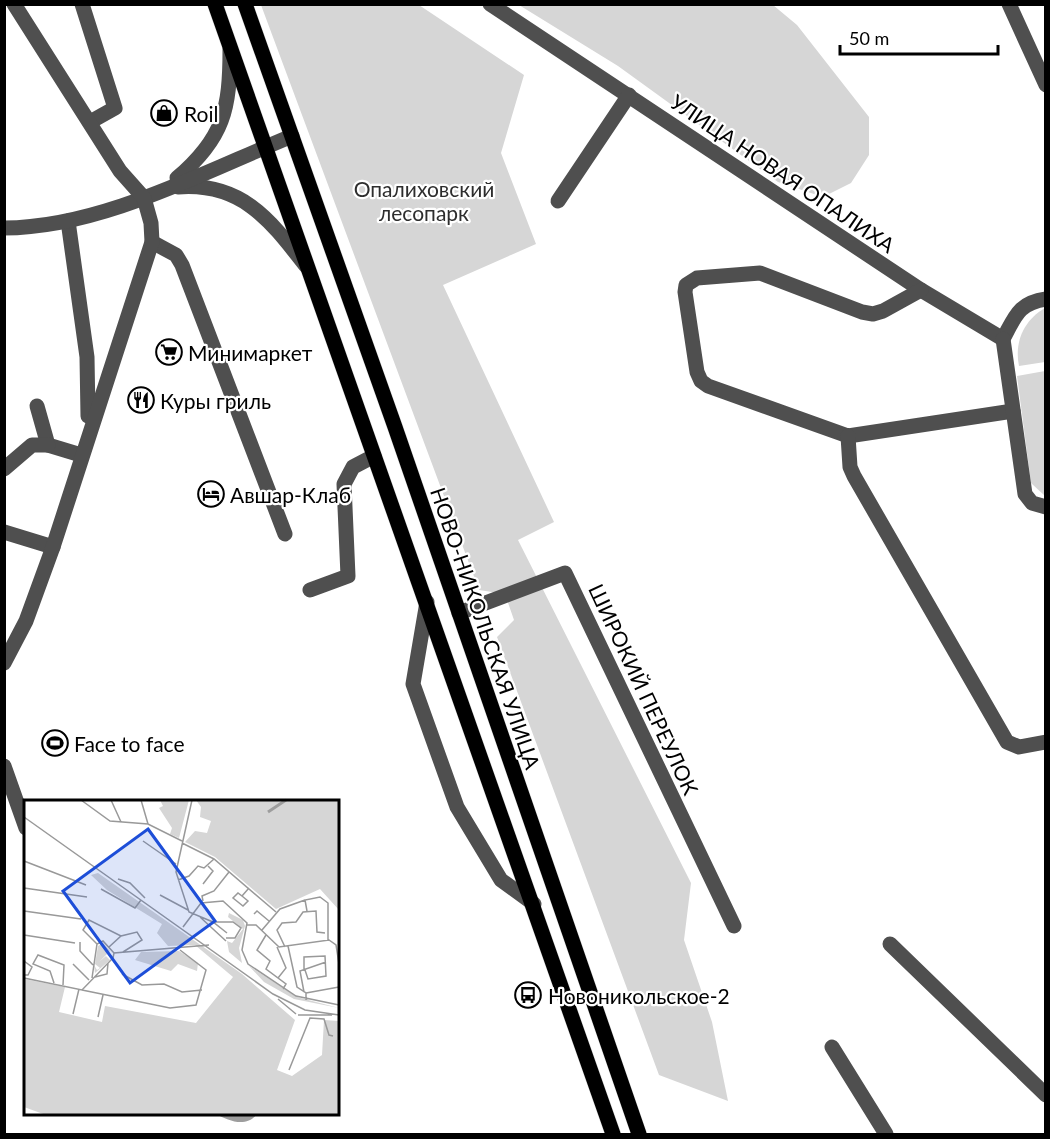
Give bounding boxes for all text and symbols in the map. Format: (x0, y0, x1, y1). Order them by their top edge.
scale bar (840, 18, 998, 56)
text: 50 m (849, 27, 889, 49)
street label: УЛИЦА НОВАЯ ОПАЛИХА (666, 89, 900, 258)
shop icon: Roil (149, 98, 179, 128)
place label: Roil (184, 101, 218, 126)
park label: Опалиховский лесопарк (354, 176, 494, 225)
supermarket icon: Минимаркет (154, 337, 184, 367)
place label: Минимаркет (188, 340, 313, 365)
restaurant icon: Куры гриль (126, 385, 156, 415)
place label: Куры гриль (160, 388, 271, 413)
hotel icon: Авшар-Клаб (196, 479, 226, 509)
place label: Авшар-Клаб (230, 482, 351, 507)
street label: НОВО-НИКОЛЬСКАЯ УЛИЦА (426, 484, 546, 773)
street label: ШИРОКИЙ ПЕРЕУЛОК (584, 580, 704, 798)
sports icon: Face to face (40, 728, 70, 758)
place label: Face to face (74, 731, 185, 756)
inset map (24, 800, 339, 1115)
bus stop icon: Новоникольское-2 (513, 980, 543, 1010)
place label: Новоникольское-2 (548, 983, 730, 1008)

